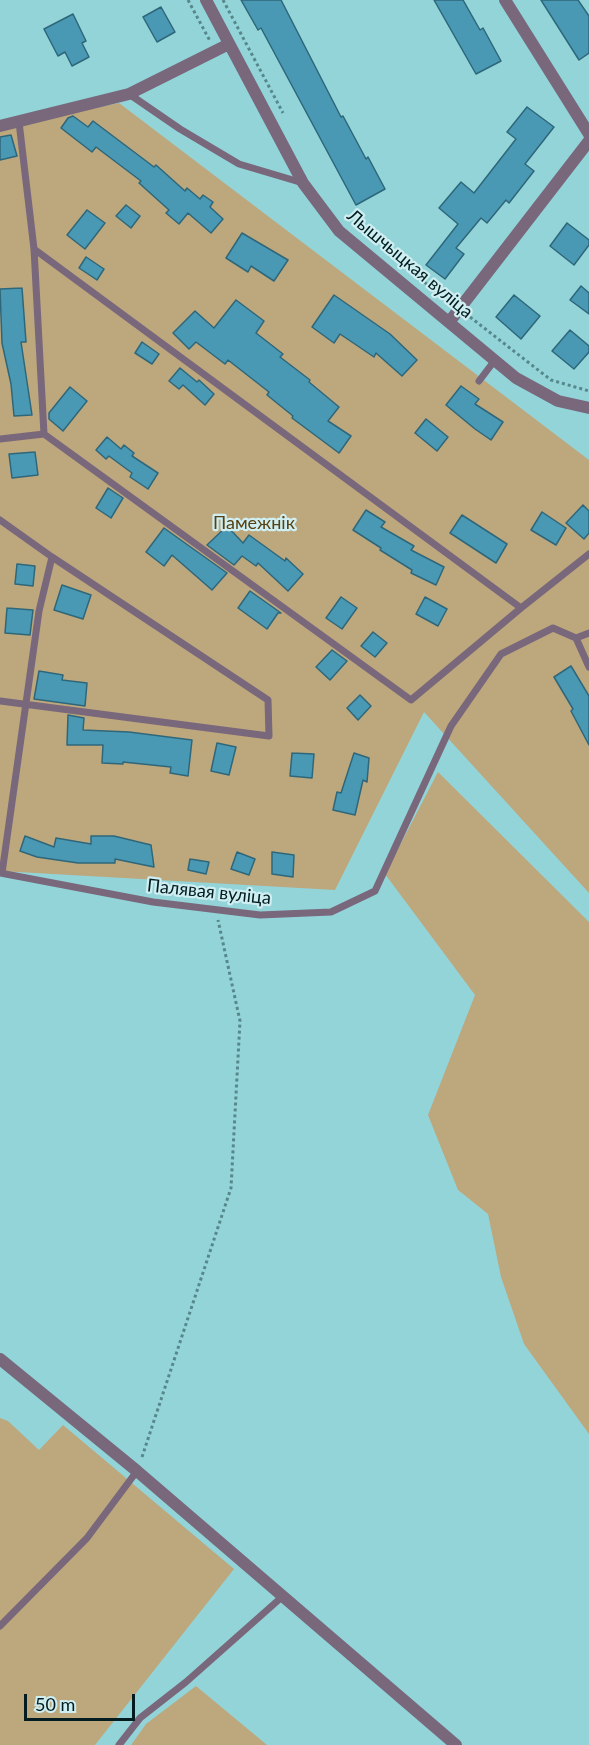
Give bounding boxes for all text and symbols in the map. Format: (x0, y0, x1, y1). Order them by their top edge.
street label: Лышчыцкая вуліца (343, 205, 477, 323)
park label: Памежнік (213, 512, 295, 534)
street label: Палявая вуліца (146, 875, 272, 909)
scale bar (27, 1682, 138, 1720)
text: 50 m (35, 1693, 75, 1715)

